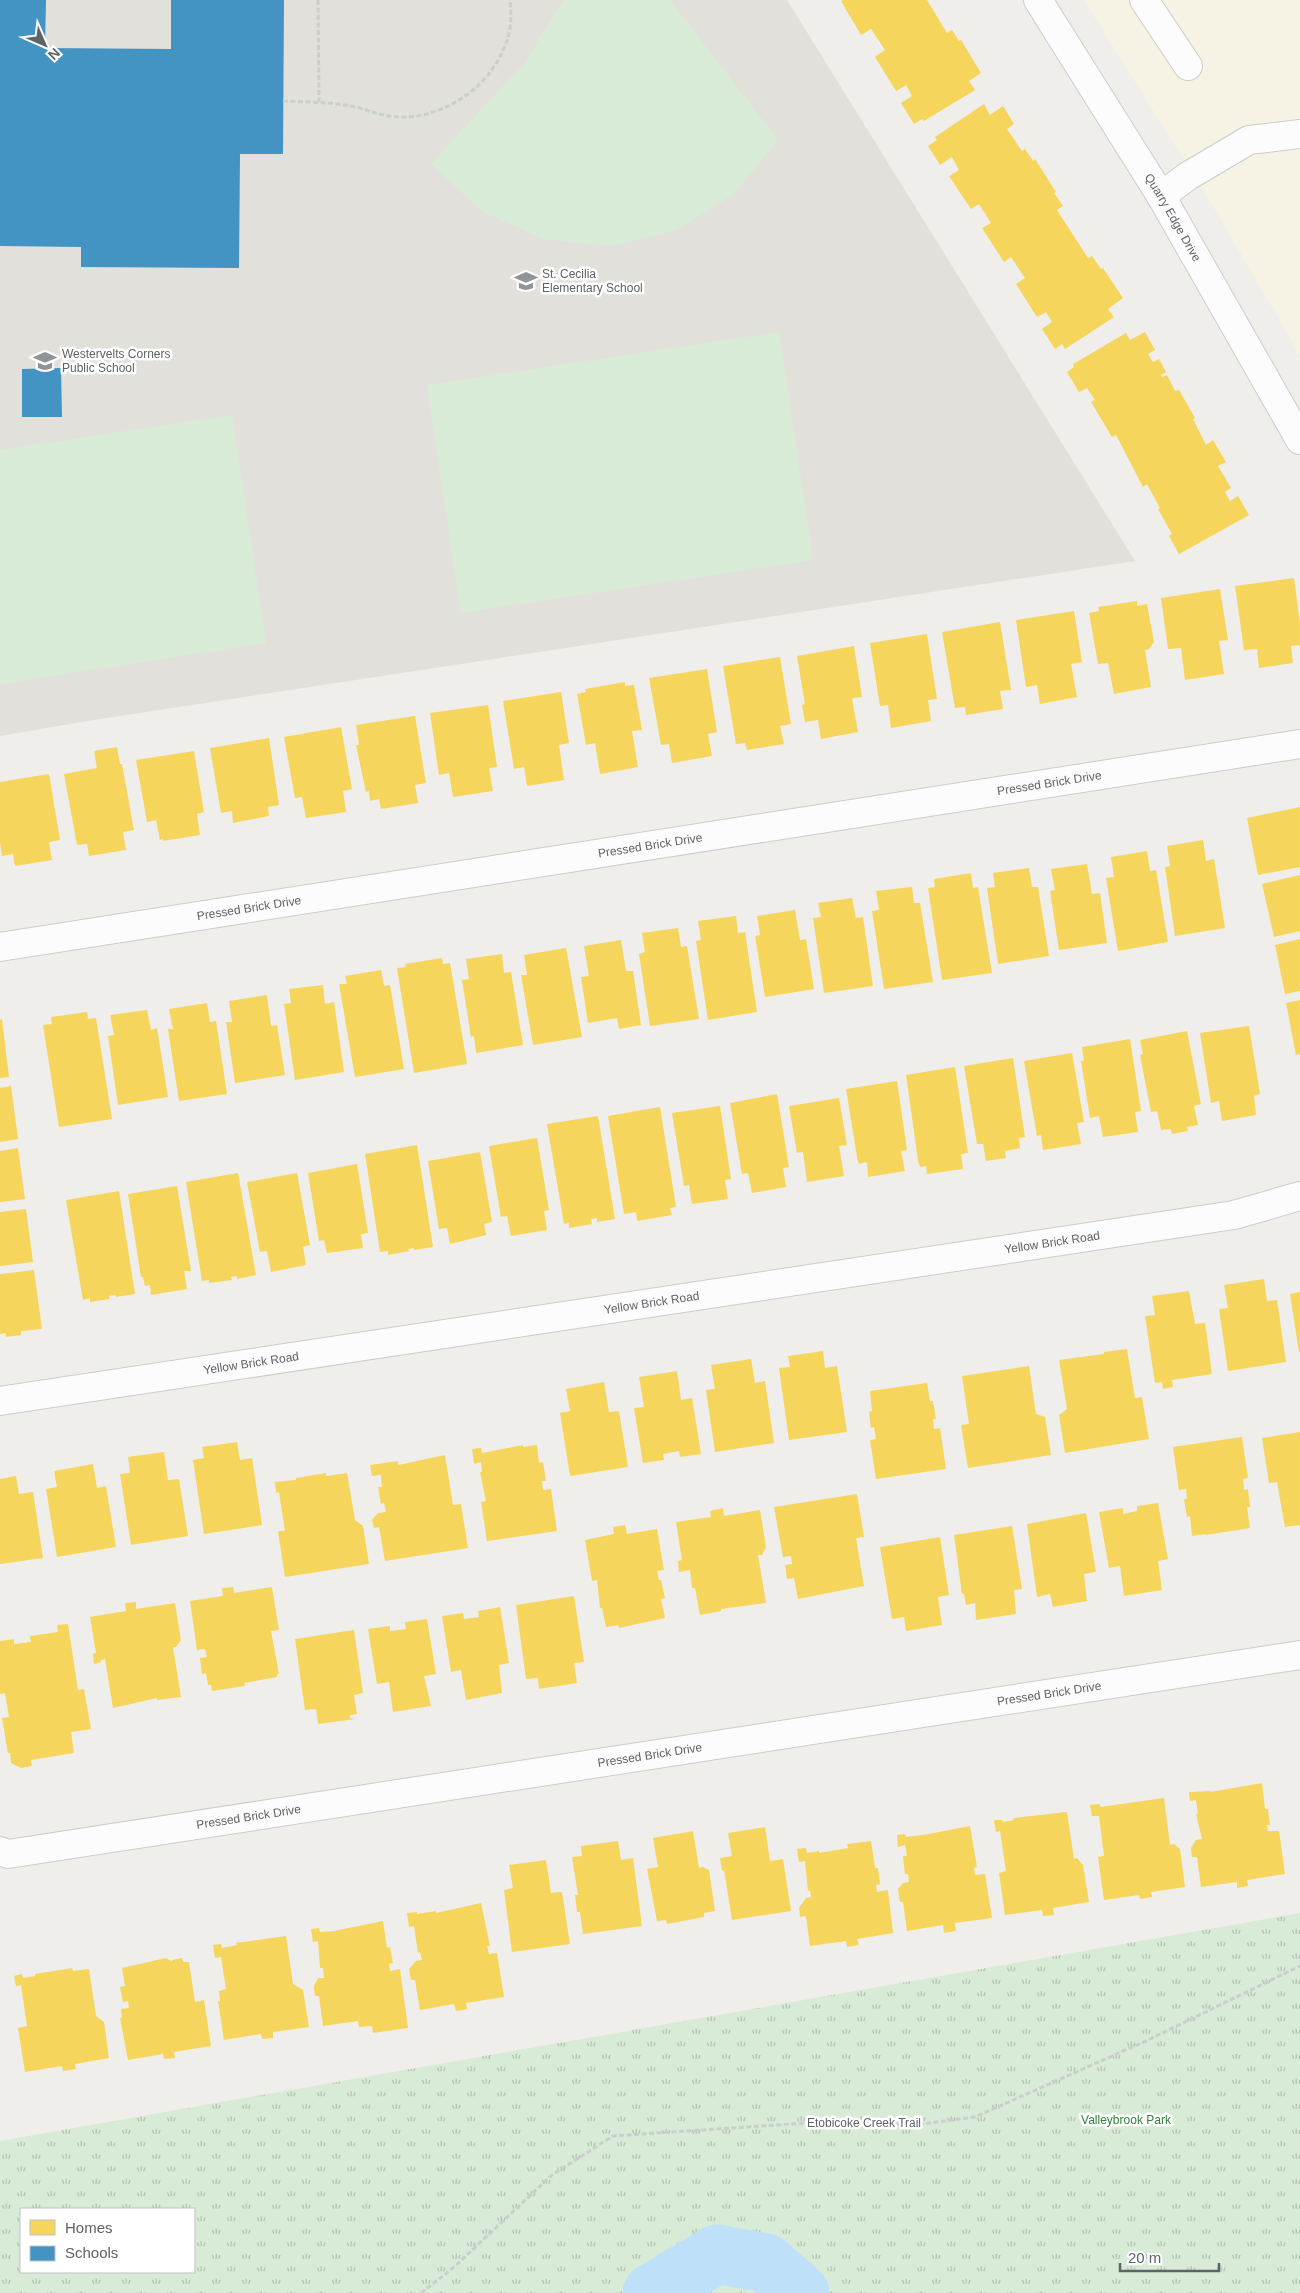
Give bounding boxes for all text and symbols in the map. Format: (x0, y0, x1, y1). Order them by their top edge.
north arrow (20, 20, 70, 70)
text: N (45, 45, 63, 63)
street label: Quarry Edge Drive (1142, 171, 1204, 264)
place label: St. Cecilia Elementary School (542, 267, 643, 295)
school or university icon: St. Cecilia Elementary School (513, 268, 539, 294)
place label: Westervelts Corners Public School (62, 347, 170, 375)
school or university icon: Westervelts Corners Public School (32, 348, 58, 374)
street label: Pressed Brick Drive (996, 768, 1103, 798)
street label: Pressed Brick Drive (597, 830, 704, 861)
street label: Pressed Brick Drive (196, 893, 302, 923)
street label: Yellow Brick Road (1003, 1228, 1101, 1257)
street label: Yellow Brick Road (603, 1289, 700, 1317)
street label: Yellow Brick Road (202, 1349, 300, 1377)
street label: Pressed Brick Drive (996, 1679, 1103, 1709)
street label: Pressed Brick Drive (597, 1740, 703, 1770)
street label: Pressed Brick Drive (195, 1802, 302, 1832)
park label: Valleybrook Park (1081, 2113, 1172, 2127)
street label: Etobicoke Creek Trail (807, 2116, 921, 2130)
legend (20, 2208, 195, 2273)
text: Homes (65, 2219, 113, 2236)
scale bar (1120, 2240, 1219, 2272)
text: Schools (65, 2244, 118, 2261)
text: 20 m (1128, 2249, 1161, 2266)

